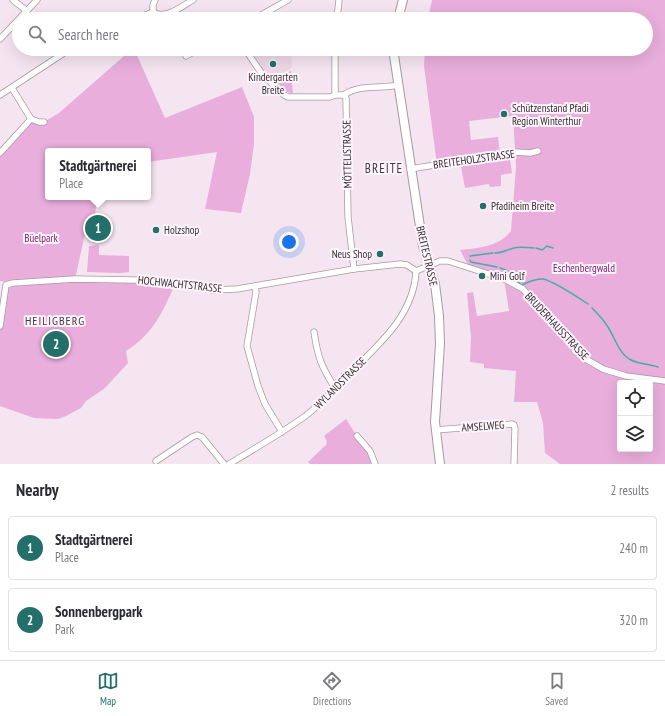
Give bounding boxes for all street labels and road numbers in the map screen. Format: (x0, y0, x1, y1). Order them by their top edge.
street label: MÖTTELISTRASSE (339, 119, 355, 188)
street label: BREITEHOLZSTRASSE (432, 146, 516, 172)
street label: BREITESTRASSE (413, 225, 441, 288)
street label: HOCHWACHTSTRASSE (137, 273, 223, 295)
street label: BRUDERHAUSSTRASSE (522, 289, 592, 363)
street label: WYLANDSTRASSE (311, 354, 369, 412)
street label: AMSELWEG (461, 418, 505, 434)

